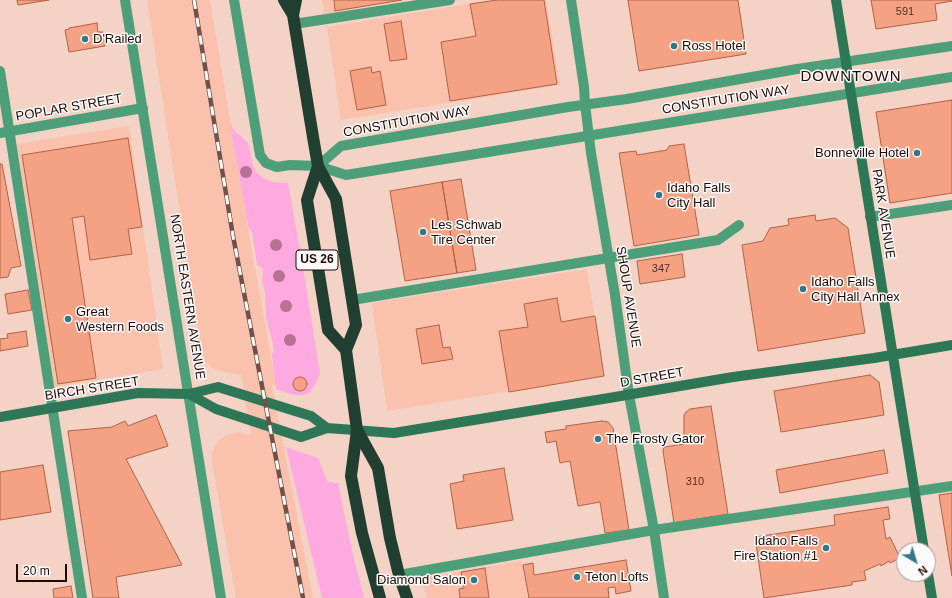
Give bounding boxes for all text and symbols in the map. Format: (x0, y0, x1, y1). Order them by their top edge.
house number: 591 (896, 5, 914, 19)
place label: D'Railed (93, 31, 142, 47)
marker: D'Railed (80, 34, 90, 44)
place label: Ross Hotel (682, 38, 746, 54)
marker: Ross Hotel (669, 41, 679, 51)
district label: DOWNTOWN (800, 68, 902, 86)
street label: CONSTITUTION WAY (661, 82, 791, 118)
street label: POPLAR STREET (15, 91, 123, 125)
street label: CONSTITUTION WAY (342, 103, 472, 141)
place label: Bonneville Hotel (815, 145, 909, 161)
marker: Bonneville Hotel (912, 148, 922, 158)
street label: PARK AVENUE (868, 168, 898, 260)
place label: Idaho Falls City Hall (667, 180, 731, 211)
marker: Idaho Falls City Hall (654, 190, 664, 200)
street label: NORTH EASTERN AVENUE (166, 213, 208, 381)
place label: Les Schwab Tire Center (431, 217, 502, 248)
marker: Les Schwab Tire Center (418, 227, 428, 237)
street label: SHOUP AVENUE (612, 245, 644, 349)
road number: US 26 (296, 250, 338, 270)
house number: 347 (652, 262, 670, 276)
place label: Idaho Falls City Hall Annex (811, 274, 900, 305)
marker: Idaho Falls City Hall Annex (798, 284, 808, 294)
place label: Great Western Foods (76, 304, 164, 335)
marker: Great Western Foods (63, 314, 73, 324)
street label: D STREET (619, 365, 685, 391)
street label: BIRCH STREET (44, 374, 140, 404)
place label: The Frosty Gator (606, 431, 704, 447)
marker: The Frosty Gator (593, 434, 603, 444)
house number: 310 (686, 475, 704, 489)
place label: Idaho Falls Fire Station #1 (733, 533, 818, 564)
north arrow (896, 542, 936, 582)
marker: Idaho Falls Fire Station #1 (821, 543, 831, 553)
scale bar (18, 556, 69, 582)
text: N (916, 563, 930, 578)
text: 20 m (23, 564, 50, 578)
place label: Teton Lofts (585, 569, 649, 585)
place label: Diamond Salon (377, 572, 466, 588)
marker: Teton Lofts (572, 572, 582, 582)
marker: Diamond Salon (469, 575, 479, 585)

